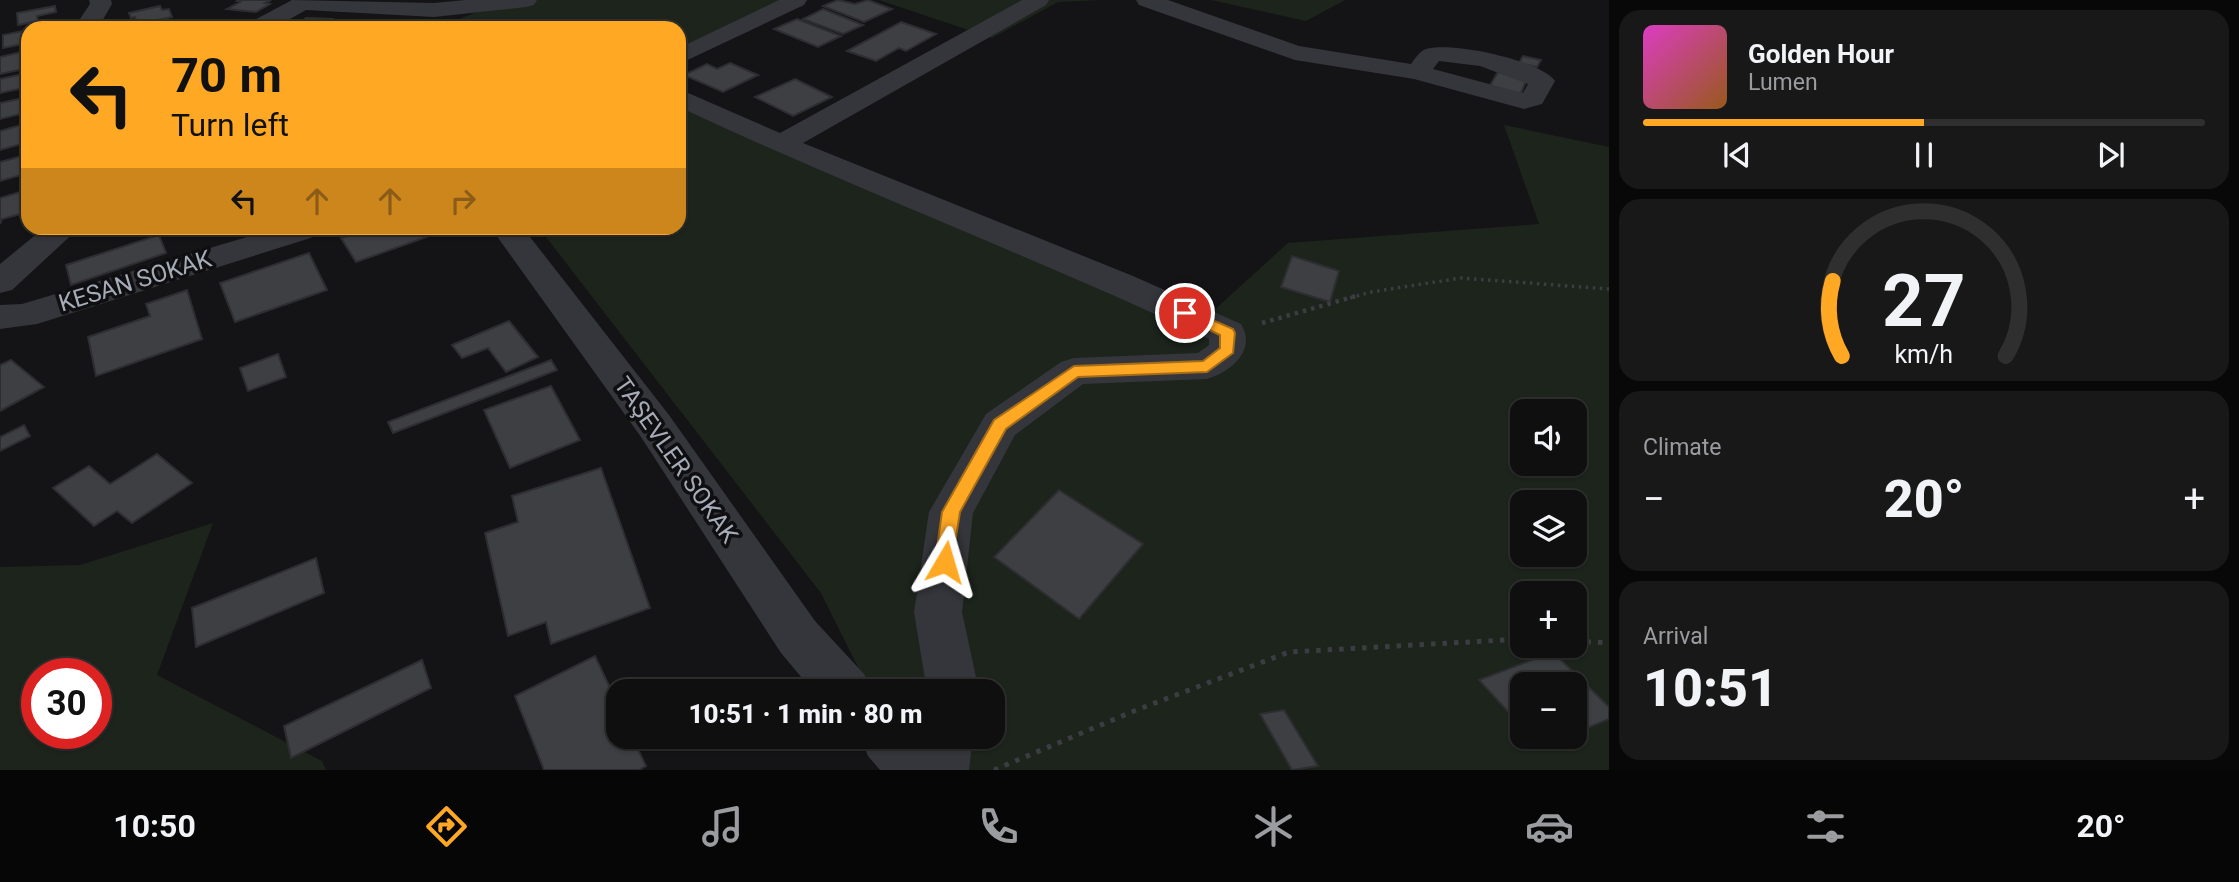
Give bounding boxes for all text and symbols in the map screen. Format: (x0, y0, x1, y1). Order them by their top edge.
text: Golden Hour (1748, 39, 1894, 69)
text: 70 m (171, 47, 282, 104)
icon: left (56, 49, 147, 140)
text: Lumen (1748, 69, 1818, 96)
text: Turn left (171, 106, 289, 144)
icon: previous (1718, 136, 1756, 174)
icon: pause (1905, 136, 1943, 174)
icon: next (2092, 136, 2130, 174)
icon: left (225, 182, 263, 220)
icon: ahead (298, 182, 336, 220)
icon: ahead (371, 182, 409, 220)
icon: right (444, 182, 482, 220)
street label: KESAN SOKAK (55, 244, 216, 318)
text: 27 (1882, 259, 1966, 345)
pin (1155, 283, 1215, 343)
icon: arrive (1166, 294, 1204, 332)
text: km/h (1895, 340, 1953, 369)
street label: TAŞEVLER SOKAK (608, 372, 744, 549)
map controls (1510, 399, 1587, 749)
button: sound (1510, 399, 1587, 476)
text: Climate (1643, 434, 1722, 461)
text: 20° (1884, 469, 1964, 530)
text: − (1643, 477, 1665, 521)
text: + (2183, 477, 2205, 521)
button: layers (1510, 490, 1587, 567)
position arrow (908, 525, 982, 599)
button: + (1510, 581, 1587, 658)
text: Arrival (1643, 623, 1708, 650)
speed limit sign: 30 (21, 658, 112, 749)
text: 10:51 (1643, 658, 1778, 719)
button: − (1510, 672, 1587, 749)
text: 10:51 · 1 min · 80 m (688, 699, 923, 729)
icon: directions (422, 802, 471, 851)
icon: music (698, 802, 747, 851)
icon: phone (974, 802, 1023, 851)
icon: climate (1249, 802, 1298, 851)
icon: car (1525, 802, 1574, 851)
icon: filters (1801, 802, 1850, 851)
text: 10:50 (113, 807, 196, 845)
text: 20° (2076, 807, 2126, 845)

